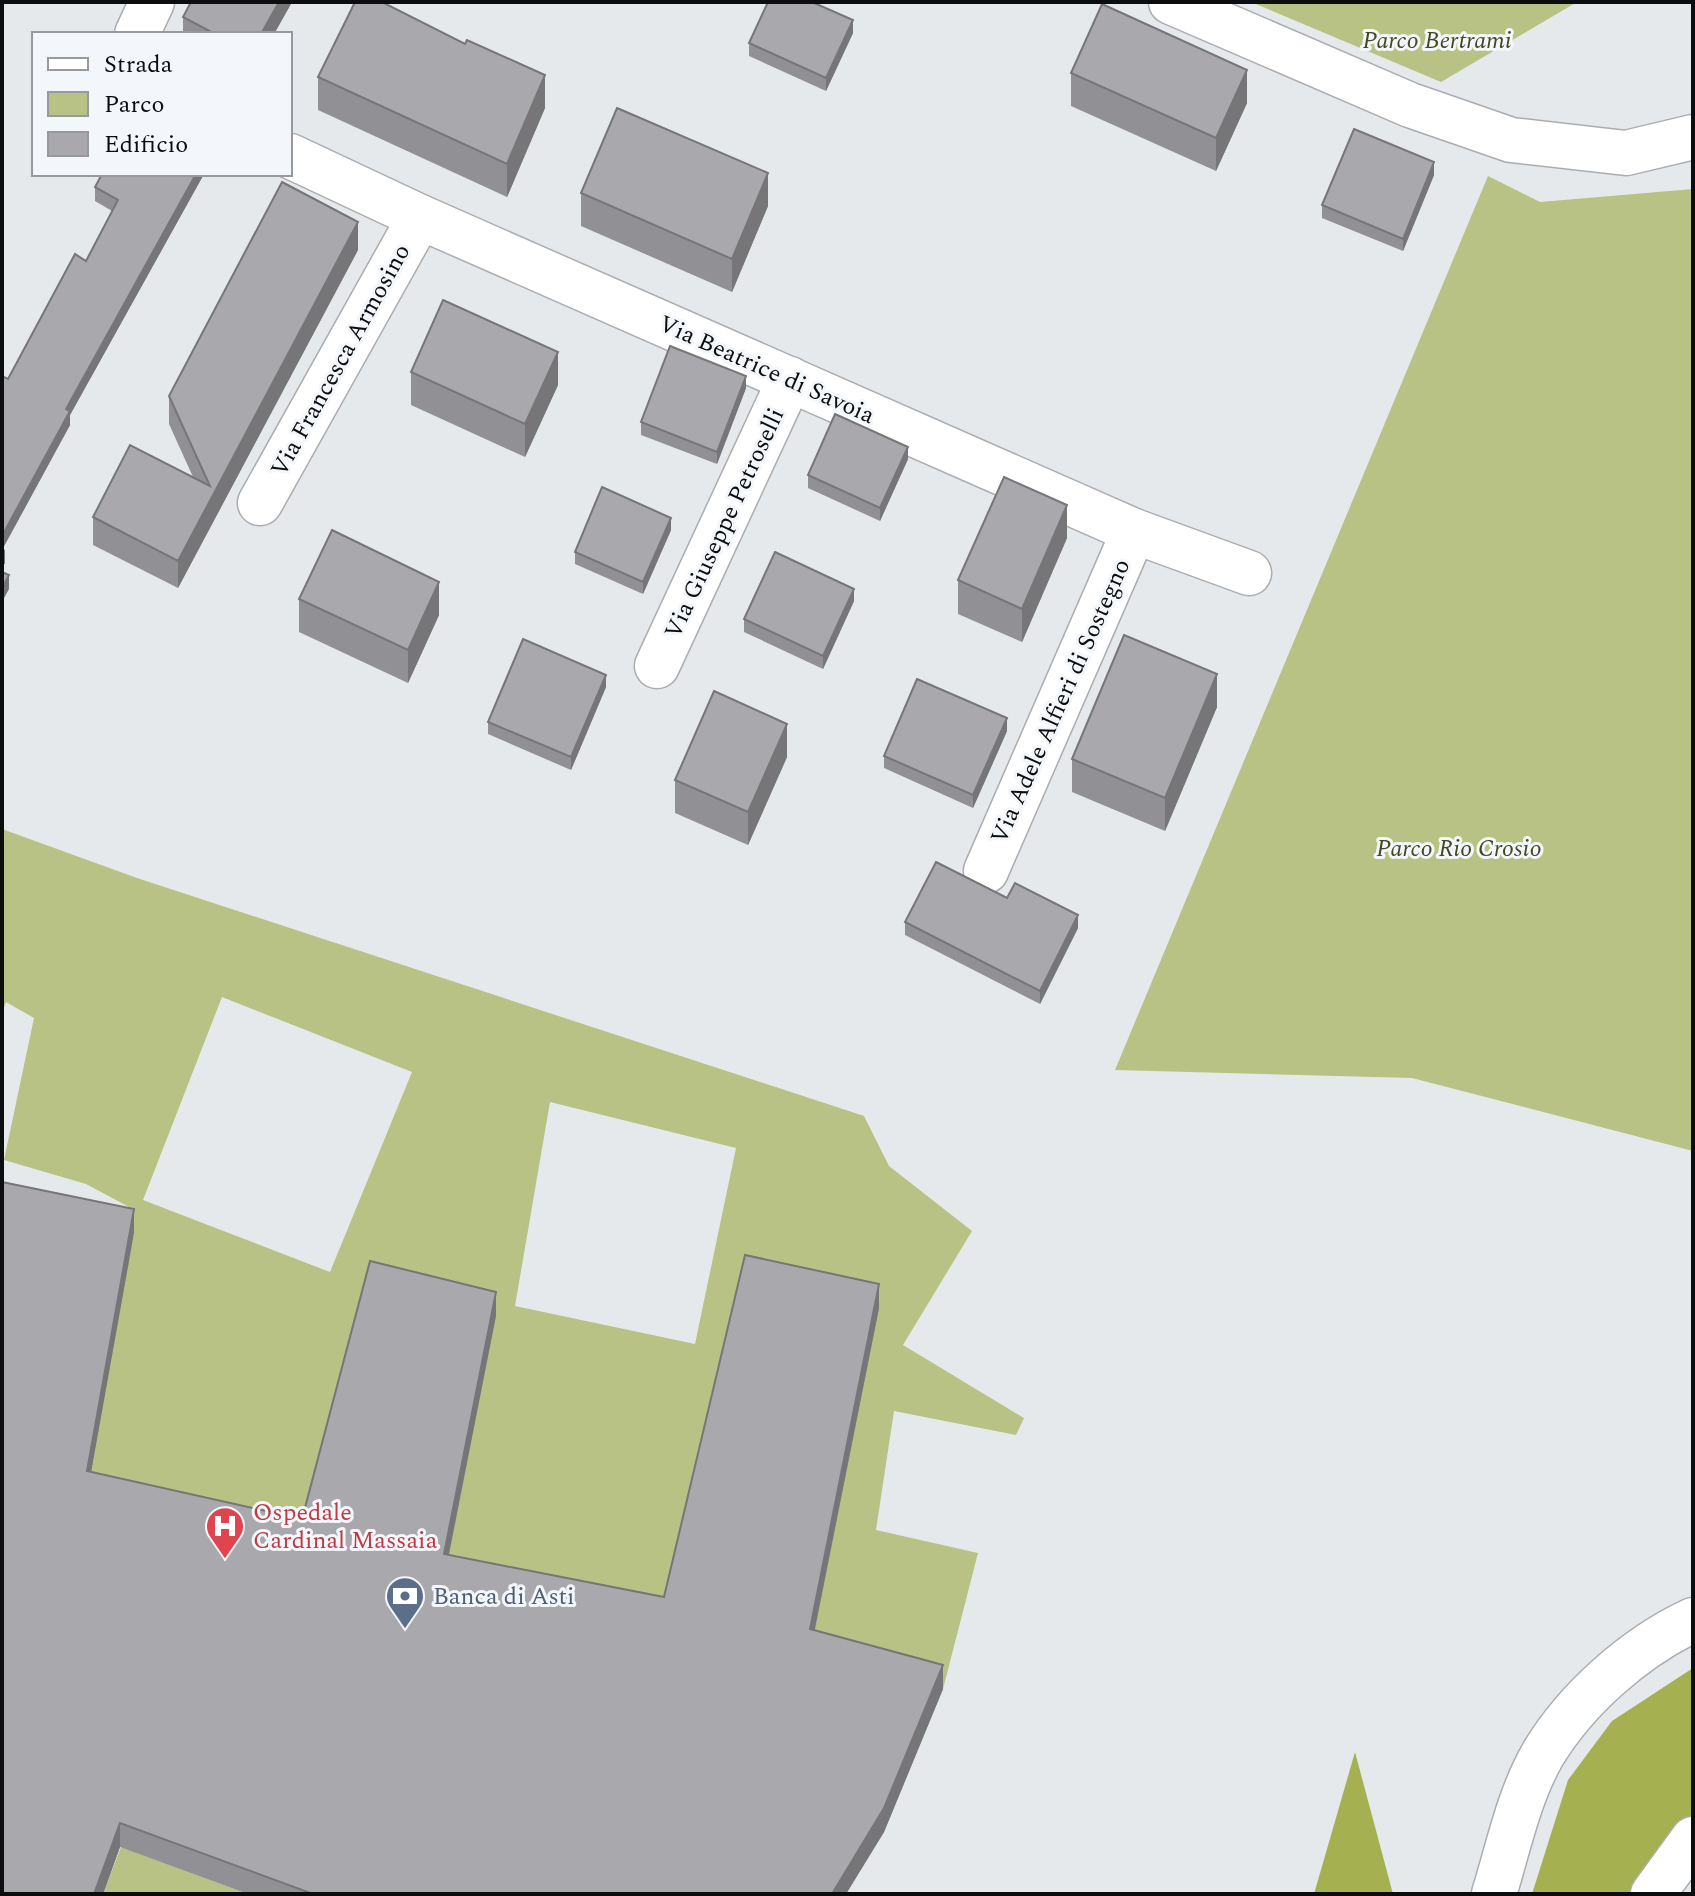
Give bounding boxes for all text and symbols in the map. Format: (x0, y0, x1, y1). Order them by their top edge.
park label: Parco Bertrami (1362, 23, 1512, 59)
legend (32, 32, 292, 176)
text: Strada (104, 47, 173, 83)
text: Parco (104, 87, 165, 123)
text: Edificio (104, 127, 188, 163)
street label: Via Francesca Armosino (262, 238, 420, 483)
street label: Via Beatrice di Savoia (653, 306, 881, 434)
street label: Via Giuseppe Petroselli (656, 402, 794, 645)
street label: Via Adele Alfieri di Sostegno (982, 553, 1140, 850)
park label: Parco Rio Crosio (1376, 831, 1542, 867)
place label: Ospedale Cardinal Massaia (253, 1495, 438, 1559)
hospital icon: Ospedale Cardinal Massaia (204, 1505, 246, 1560)
bank icon: Banca di Asti (384, 1575, 426, 1630)
place label: Banca di Asti (433, 1579, 575, 1615)

